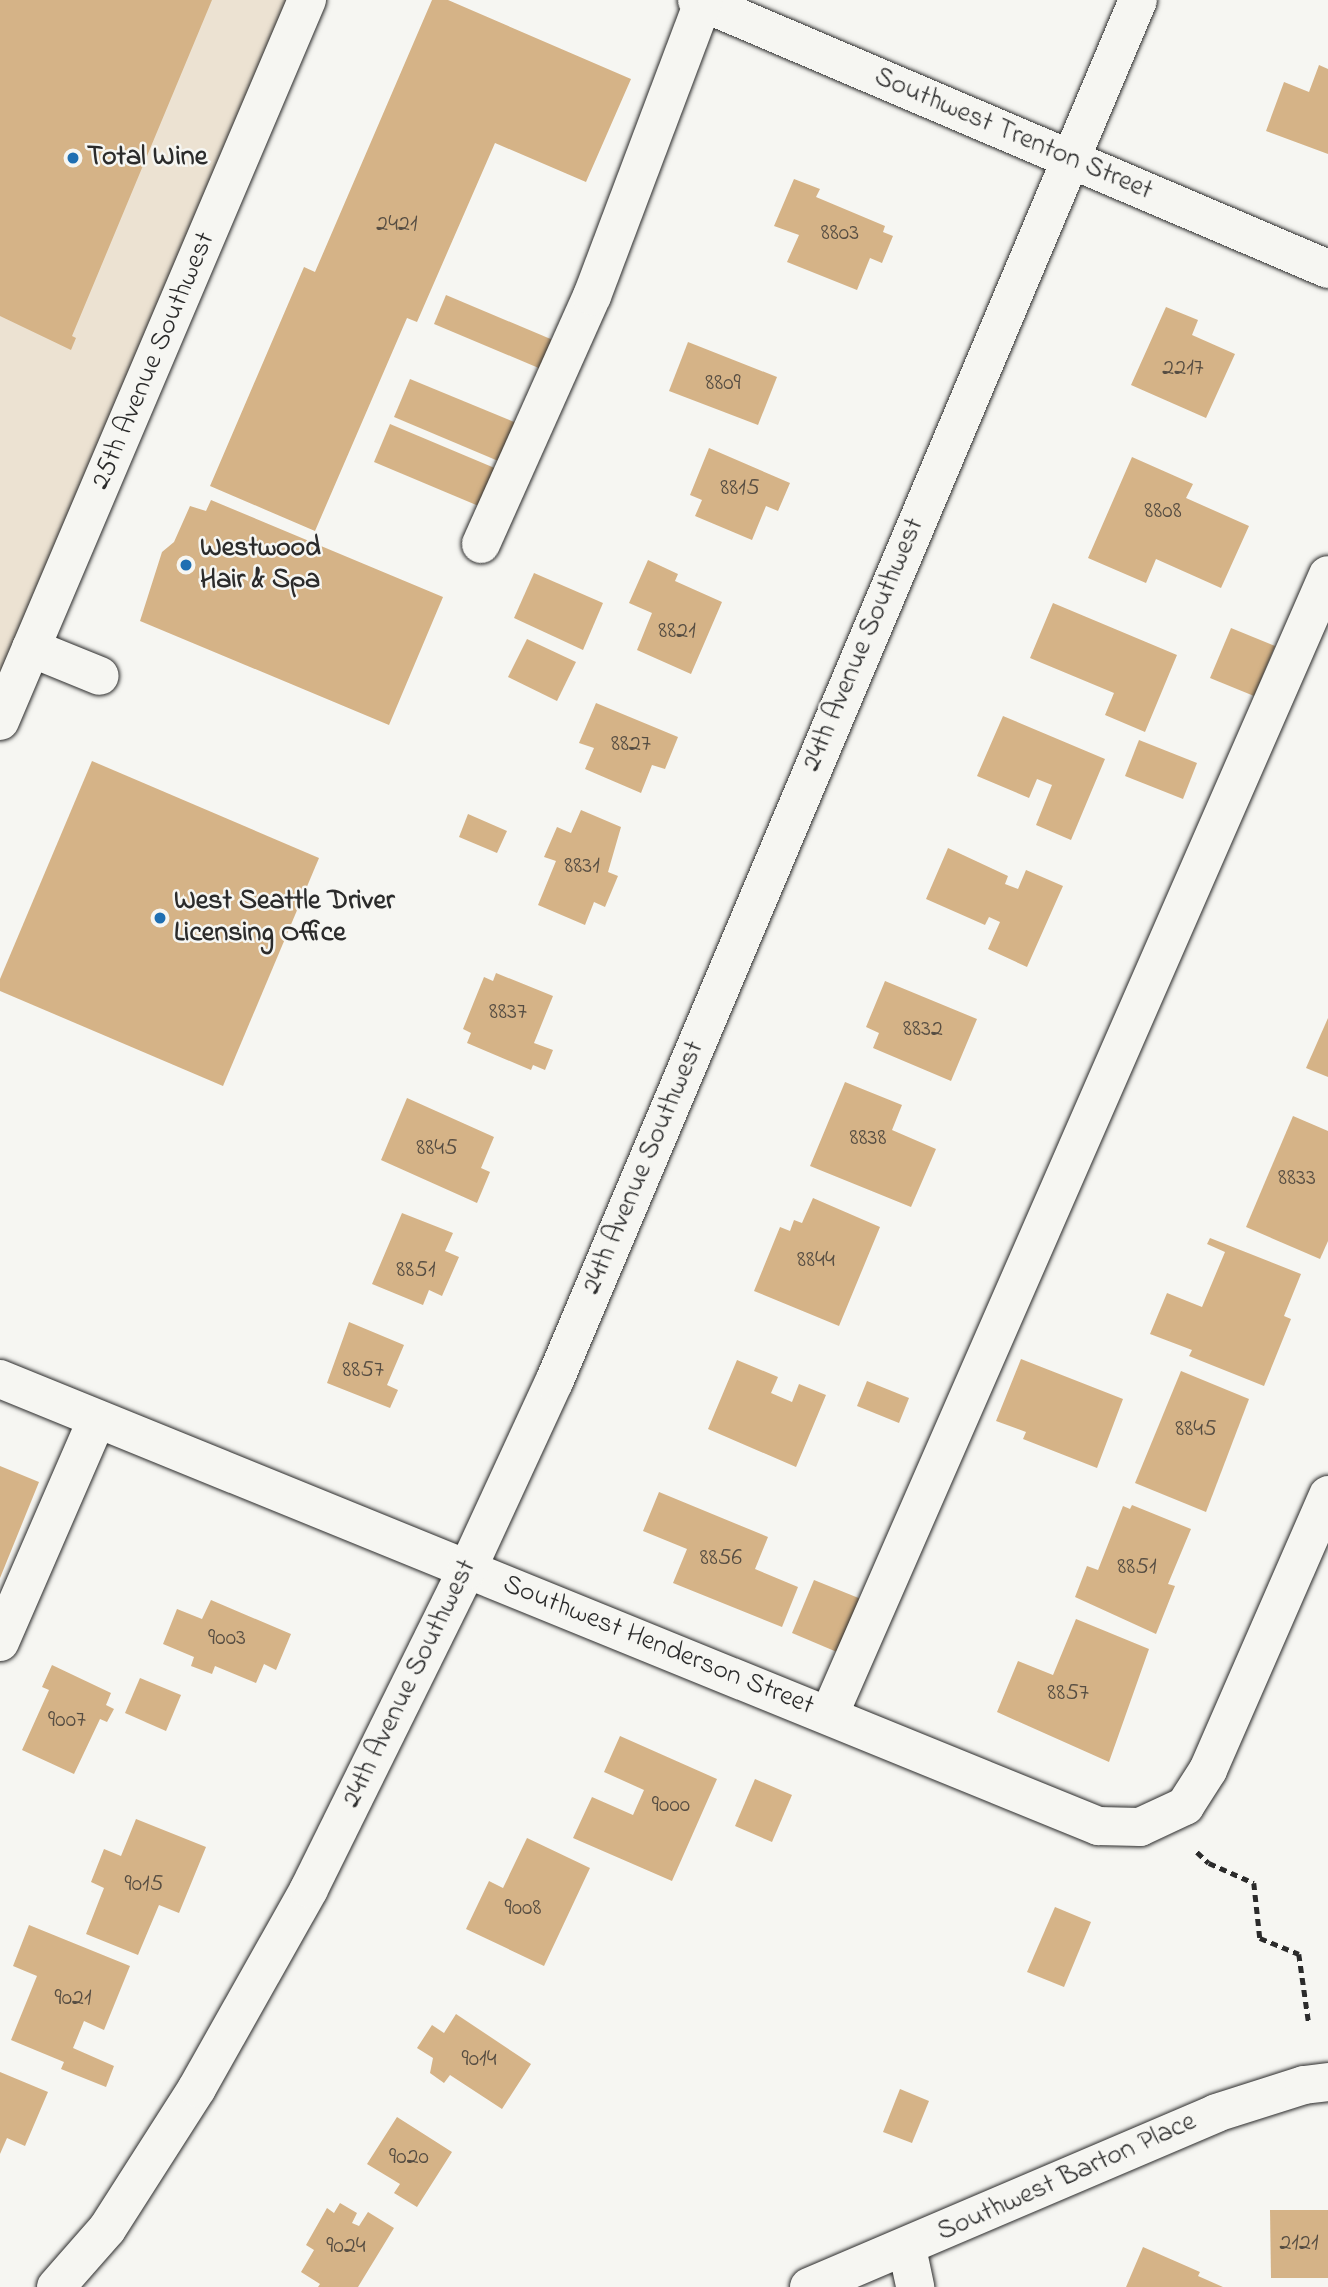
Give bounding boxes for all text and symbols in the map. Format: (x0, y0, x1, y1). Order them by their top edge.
street label: Southwest Trenton Street (869, 61, 1157, 209)
place label: Total Wine (87, 141, 207, 175)
marker: Total Wine (65, 150, 81, 166)
house number: 2421 (376, 211, 418, 239)
house number: 8803 (821, 220, 859, 248)
street label: 25th Avenue Southwest (85, 227, 223, 495)
house number: 2217 (1162, 355, 1204, 383)
house number: 8809 (705, 370, 741, 398)
house number: 8815 (720, 475, 760, 503)
house number: 8808 (1144, 498, 1182, 526)
street label: 24th Avenue Southwest (795, 513, 933, 777)
place label: Westwood Hair & Spa (200, 532, 321, 598)
marker: Westwood Hair & Spa (178, 557, 194, 573)
house number: 8821 (658, 618, 696, 646)
house number: 8827 (611, 731, 651, 759)
house number: 8831 (564, 853, 600, 881)
place label: West Seattle Driver Licensing Office (174, 885, 395, 951)
marker: West Seattle Driver Licensing Office (152, 910, 168, 926)
house number: 8837 (489, 999, 527, 1027)
house number: 8832 (903, 1016, 943, 1044)
street label: 24th Avenue Southwest (575, 1036, 713, 1300)
house number: 8838 (850, 1125, 886, 1153)
house number: 8845 (416, 1135, 458, 1163)
house number: 8833 (1278, 1165, 1316, 1193)
house number: 8844 (797, 1247, 835, 1275)
house number: 8851 (396, 1257, 436, 1285)
house number: 8857 (342, 1357, 384, 1385)
house number: 8845 (1175, 1416, 1217, 1444)
house number: 8856 (700, 1545, 742, 1573)
house number: 8851 (1117, 1554, 1157, 1582)
street label: 24th Avenue Southwest (335, 1555, 485, 1813)
street label: Southwest Henderson Street (498, 1568, 818, 1724)
house number: 9003 (208, 1625, 246, 1653)
house number: 8857 (1047, 1680, 1089, 1708)
house number: 9007 (48, 1707, 86, 1735)
house number: 9000 (652, 1792, 690, 1820)
house number: 9015 (125, 1871, 163, 1899)
house number: 9008 (505, 1895, 541, 1923)
house number: 9021 (54, 1985, 92, 2013)
house number: 9014 (461, 2046, 497, 2074)
street label: Southwest Barton Place (933, 2106, 1201, 2250)
house number: 9020 (389, 2144, 429, 2172)
house number: 2121 (1279, 2230, 1319, 2258)
house number: 9024 (326, 2233, 366, 2261)

